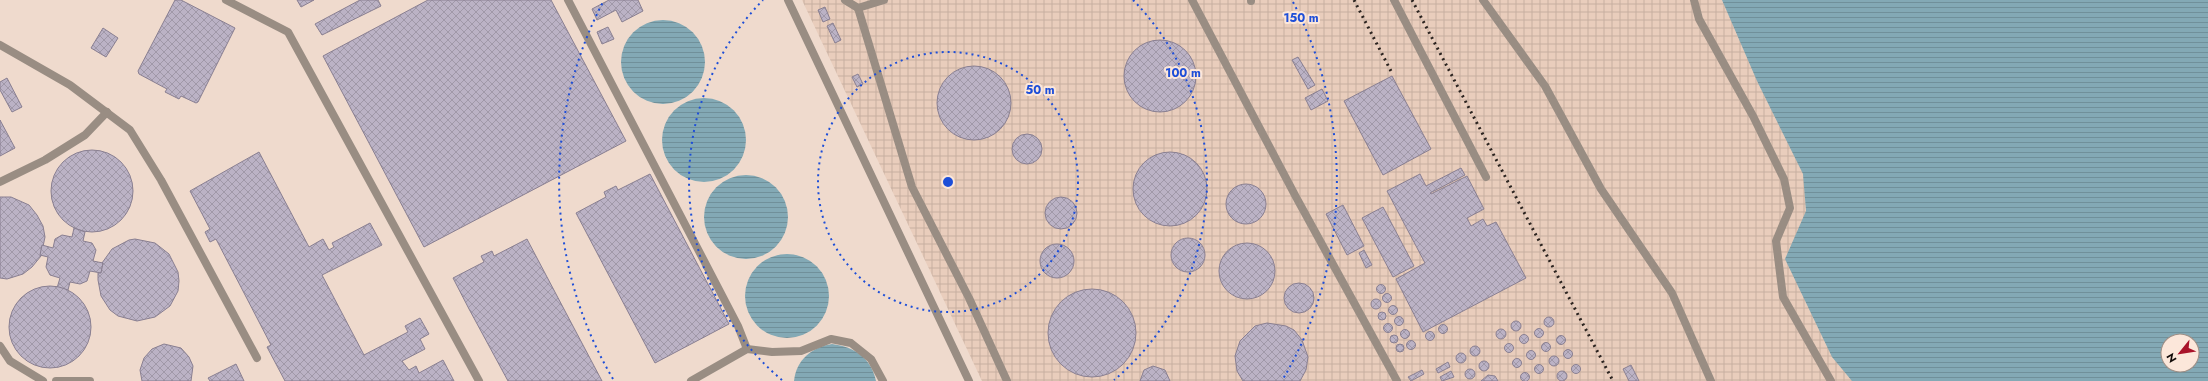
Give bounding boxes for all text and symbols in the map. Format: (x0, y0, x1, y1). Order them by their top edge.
text: 150 m (1283, 9, 1319, 27)
text: 100 m (1165, 64, 1201, 82)
text: 50 m (1025, 81, 1055, 99)
centre of rings (941, 175, 955, 189)
north arrow (2160, 333, 2200, 373)
text: N (2162, 350, 2180, 366)

